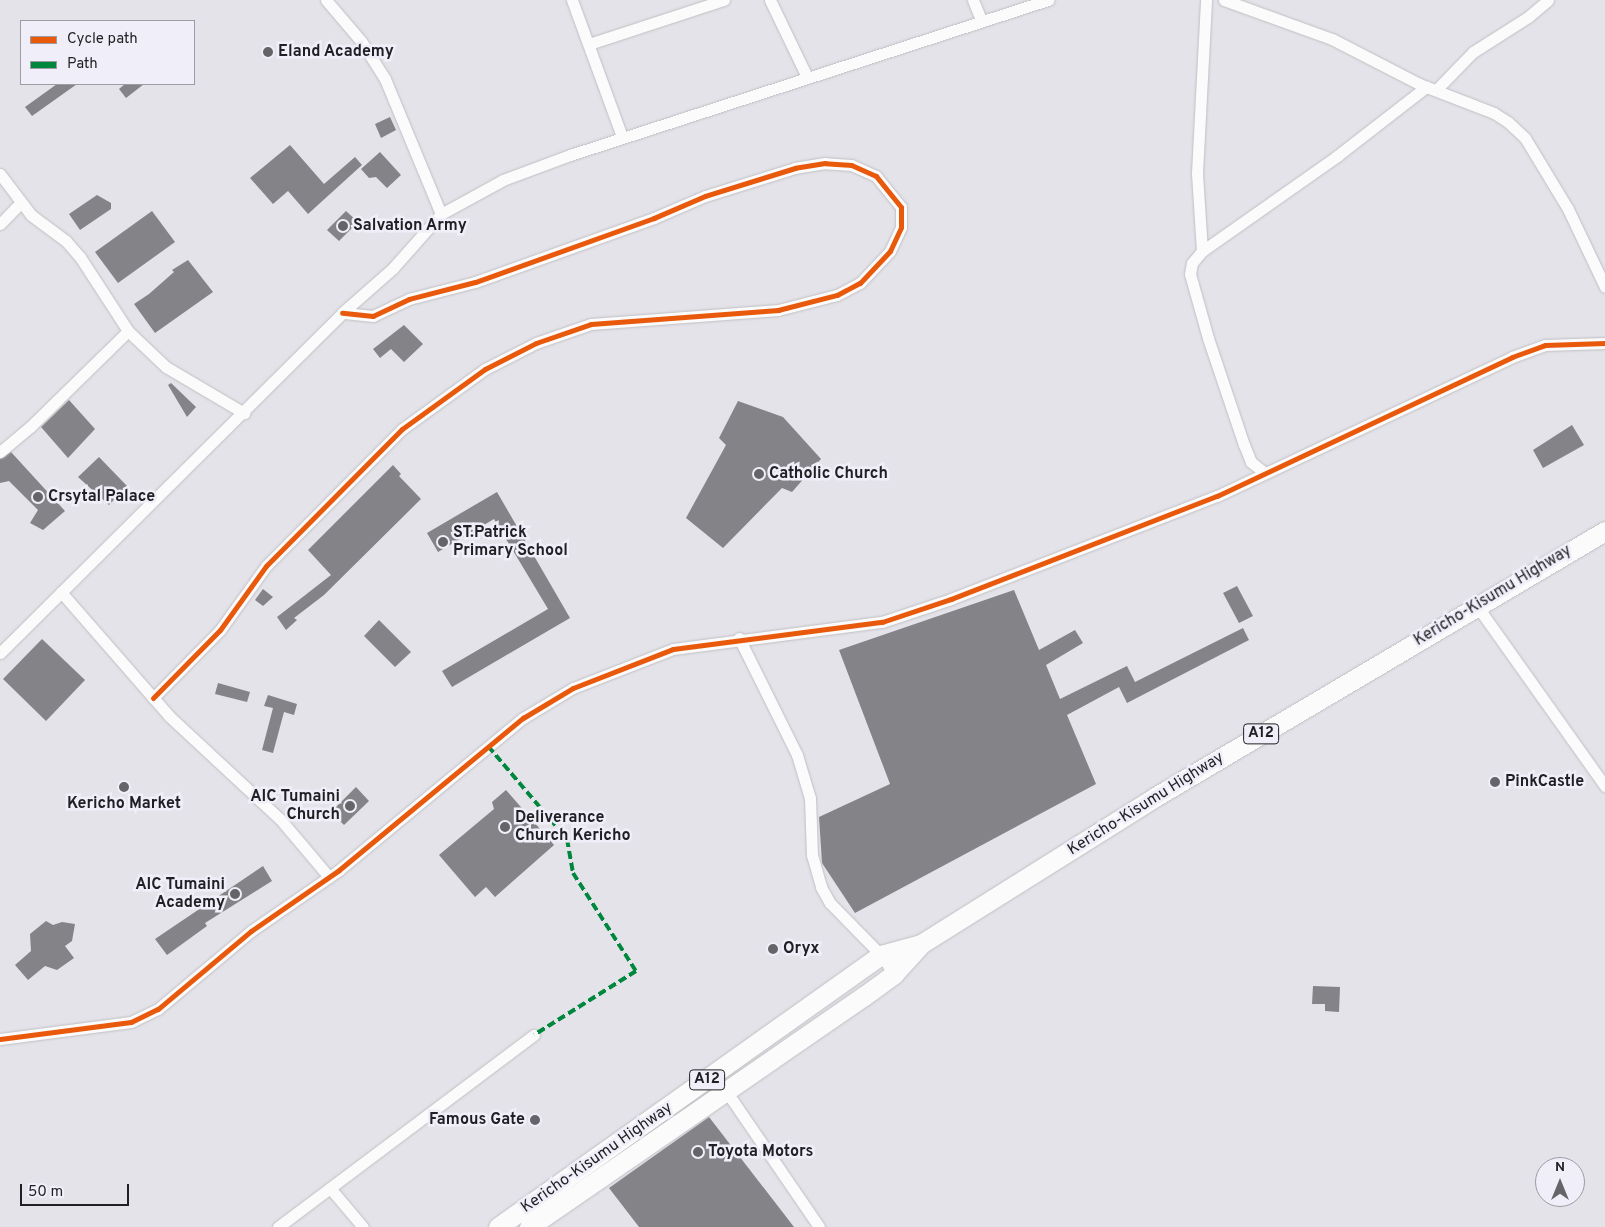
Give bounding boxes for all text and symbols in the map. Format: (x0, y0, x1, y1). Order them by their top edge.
legend (20, 20, 195, 85)
text: Cycle path (67, 30, 138, 49)
place label: Eland Academy (278, 42, 394, 62)
marker: Eland Academy (262, 46, 274, 58)
text: Path (67, 55, 98, 74)
place label: Salvation Army (353, 216, 467, 236)
marker: Salvation Army (337, 220, 349, 232)
place label: Catholic Church (769, 464, 888, 484)
marker: Catholic Church (753, 468, 765, 480)
place label: Crsytal Palace (48, 487, 155, 507)
marker: Crsytal Palace (32, 491, 44, 503)
place label: ST.Patrick Primary School (453, 523, 568, 561)
marker: ST.Patrick Primary School (437, 536, 449, 548)
street label: Kericho-Kisumu Highway (1411, 541, 1575, 651)
road number: A12 (1242, 722, 1280, 746)
street label: Kericho-Kisumu Highway (1064, 748, 1228, 860)
place label: PinkCastle (1505, 772, 1584, 792)
marker: PinkCastle (1489, 776, 1501, 788)
marker: Kericho Market (118, 781, 130, 793)
place label: AIC Tumaini Church (250, 787, 340, 825)
place label: Kericho Market (67, 794, 181, 814)
marker: AIC Tumaini Church (344, 800, 356, 812)
place label: Deliverance Church Kericho (515, 808, 631, 846)
marker: Deliverance Church Kericho (499, 821, 511, 833)
place label: AIC Tumaini Academy (135, 875, 225, 913)
marker: AIC Tumaini Academy (229, 888, 241, 900)
place label: Oryx (783, 939, 820, 959)
marker: Oryx (767, 943, 779, 955)
road number: A12 (688, 1068, 726, 1092)
street label: Kericho-Kisumu Highway (518, 1098, 676, 1218)
place label: Famous Gate (429, 1110, 525, 1130)
marker: Famous Gate (529, 1114, 541, 1126)
place label: Toyota Motors (708, 1142, 813, 1162)
marker: Toyota Motors (692, 1146, 704, 1158)
north arrow (1535, 1157, 1585, 1207)
text: N (1555, 1159, 1565, 1176)
scale bar (22, 1174, 131, 1206)
text: 50 m (28, 1183, 63, 1202)

